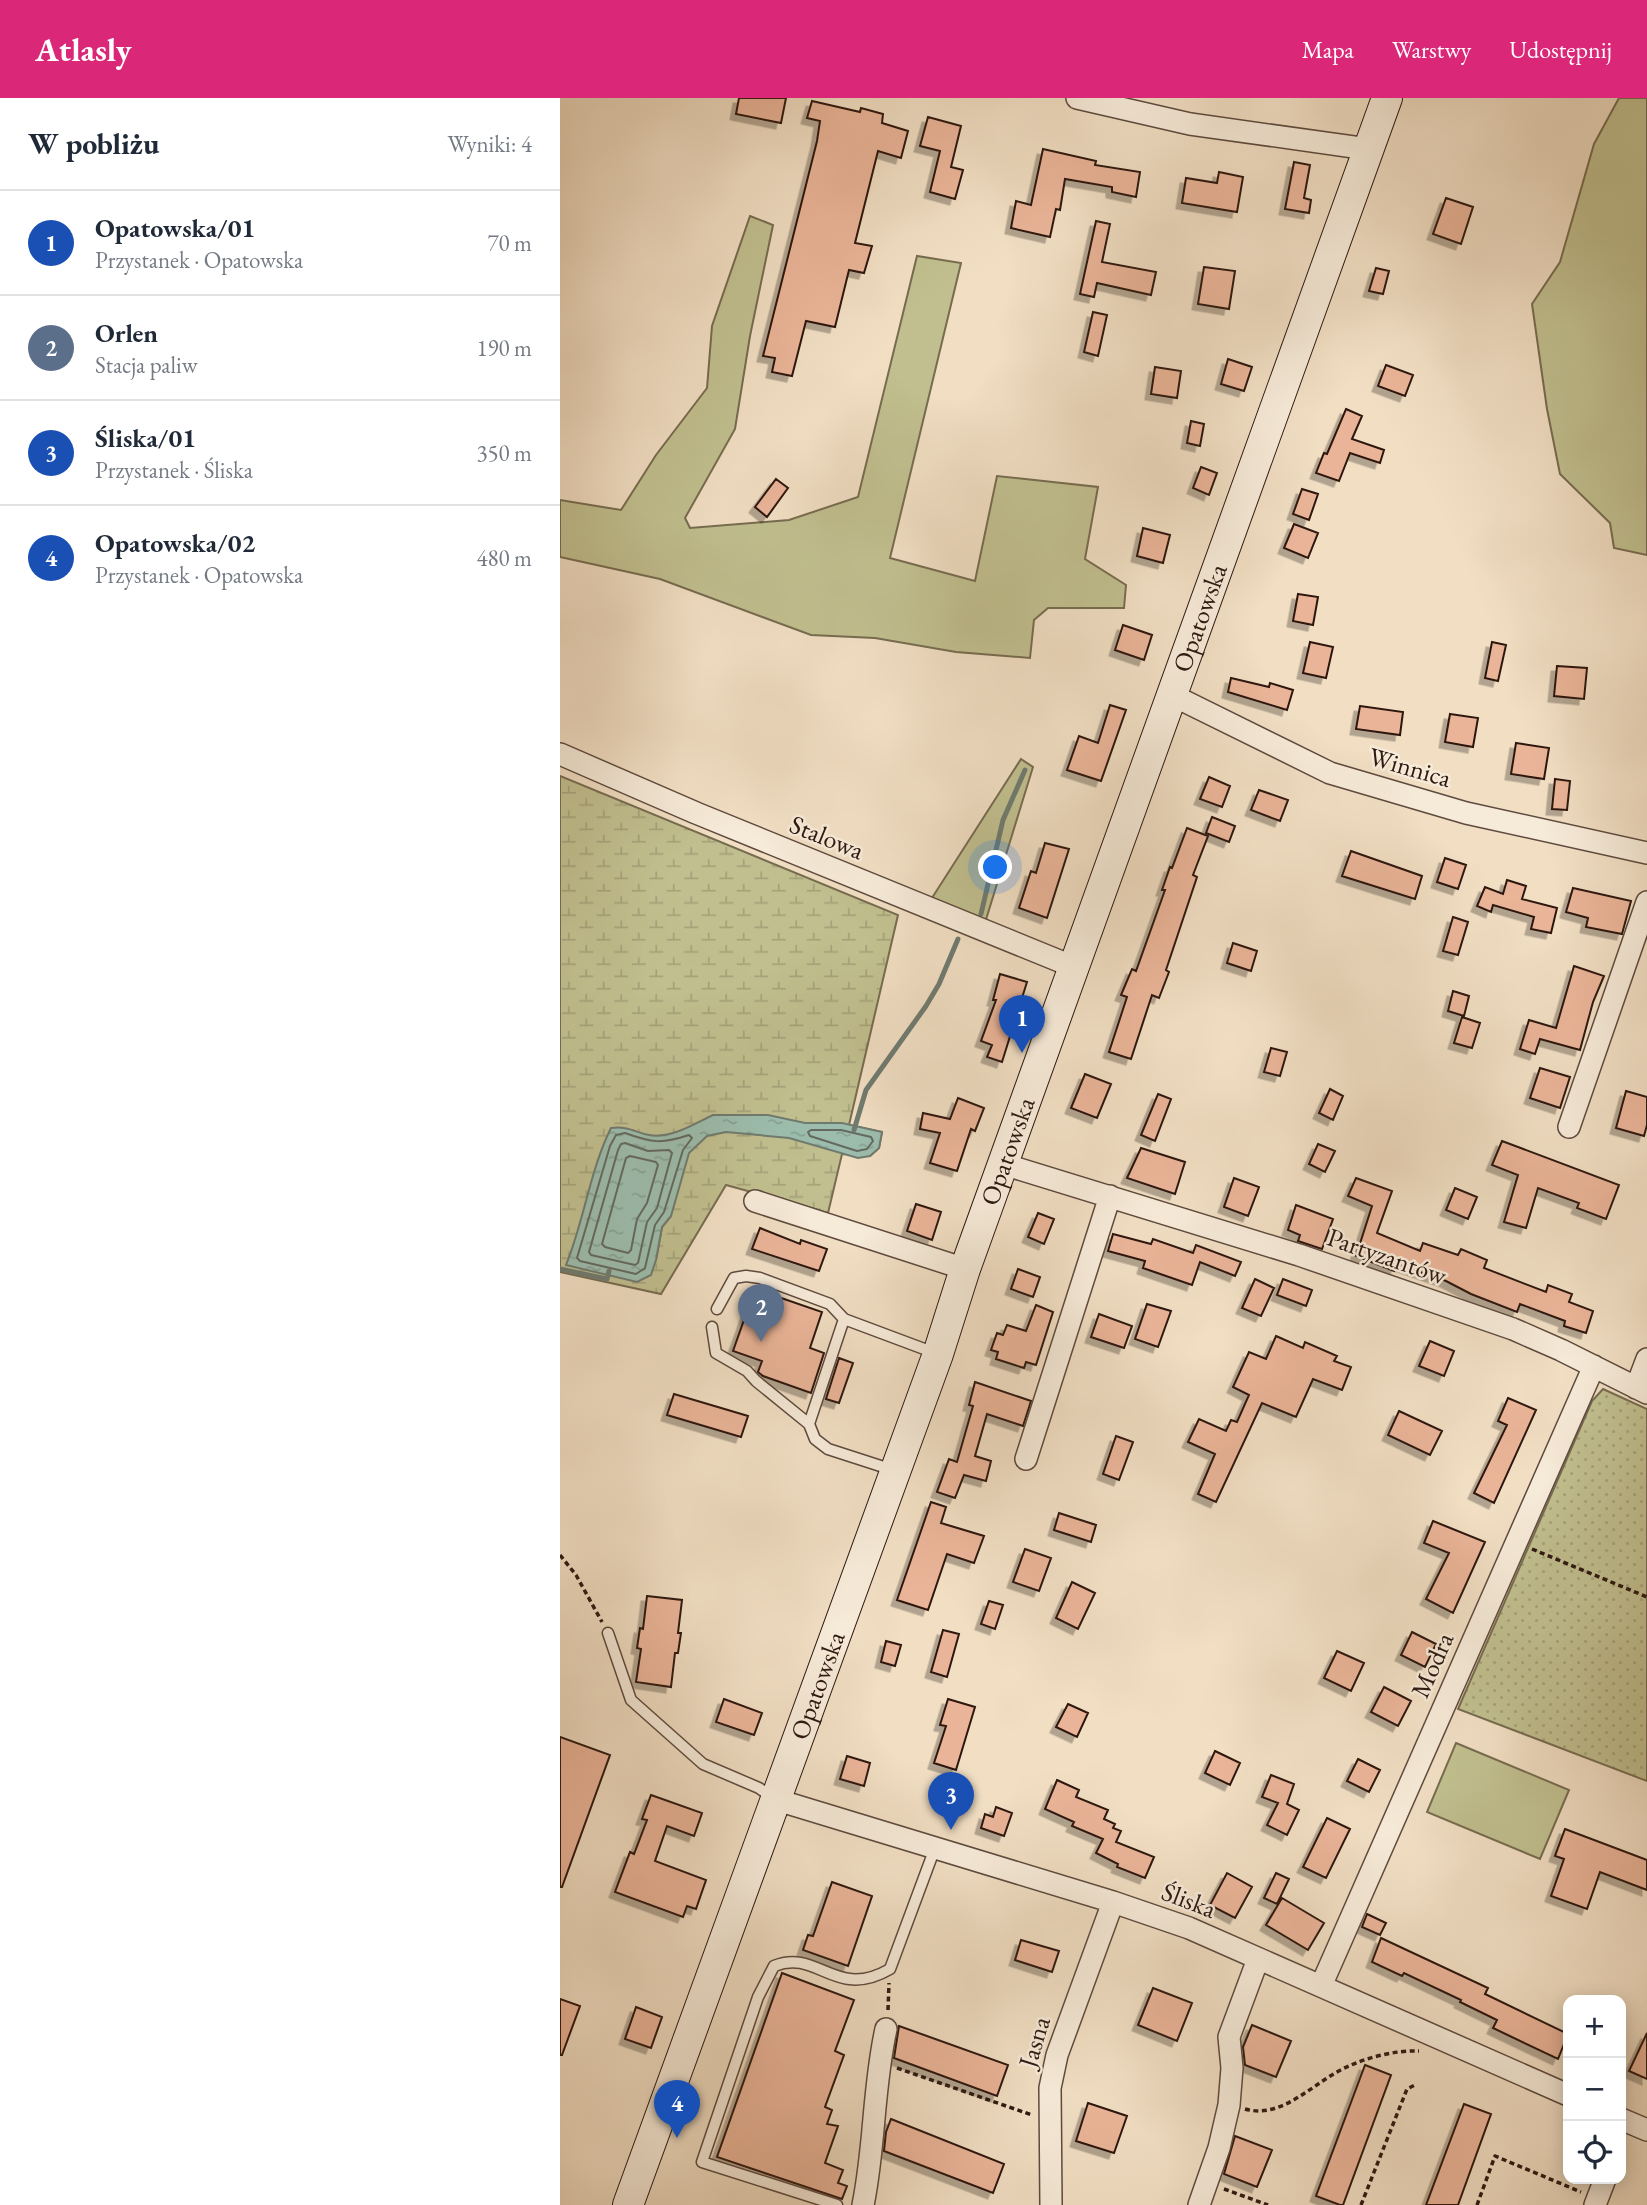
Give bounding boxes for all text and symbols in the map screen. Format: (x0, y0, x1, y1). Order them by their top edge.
text: Atlasly (35, 28, 132, 71)
text: Mapa (1302, 34, 1354, 65)
text: Warstwy (1392, 34, 1471, 65)
text: Udostępnij (1509, 34, 1612, 65)
text: W pobliżu (28, 124, 159, 163)
text: Wyniki: 4 (448, 129, 532, 159)
text: Opatowska/01 (95, 211, 255, 245)
text: 1 (45, 228, 57, 258)
text: 70 m (487, 228, 532, 258)
text: Przystanek · Opatowska (95, 245, 303, 275)
text: Orlen (95, 316, 158, 350)
text: 2 (45, 333, 57, 363)
text: 190 m (476, 333, 532, 363)
text: Stacja paliw (95, 350, 197, 380)
text: Śliska/01 (95, 421, 196, 455)
text: 3 (45, 438, 57, 468)
text: 350 m (476, 438, 532, 468)
text: Przystanek · Śliska (95, 455, 253, 485)
text: Opatowska/02 (95, 526, 255, 560)
text: 4 (45, 543, 57, 573)
text: 480 m (476, 543, 532, 573)
street label: Opatowska (1165, 559, 1235, 677)
text: Przystanek · Opatowska (95, 560, 303, 590)
street label: Winnica (1365, 739, 1456, 795)
street label: Stalowa (785, 807, 870, 867)
your location (978, 850, 1012, 884)
pin: 1 (999, 995, 1045, 1053)
street label: Opatowska (972, 1092, 1043, 1210)
street label: Partyzantów (1323, 1220, 1451, 1292)
pin: 2 (738, 1284, 784, 1342)
street label: Opatowska (782, 1626, 853, 1744)
street label: Modra (1403, 1626, 1462, 1703)
pin: 3 (928, 1772, 974, 1830)
street label: Śliska (1157, 1874, 1222, 1926)
map controls (1563, 1995, 1626, 2184)
button: + (1563, 1995, 1626, 2058)
street label: Jasna (1010, 2012, 1058, 2074)
button: − (1563, 2058, 1626, 2121)
pin: 4 (654, 2080, 700, 2138)
button: locate (1563, 2121, 1626, 2184)

